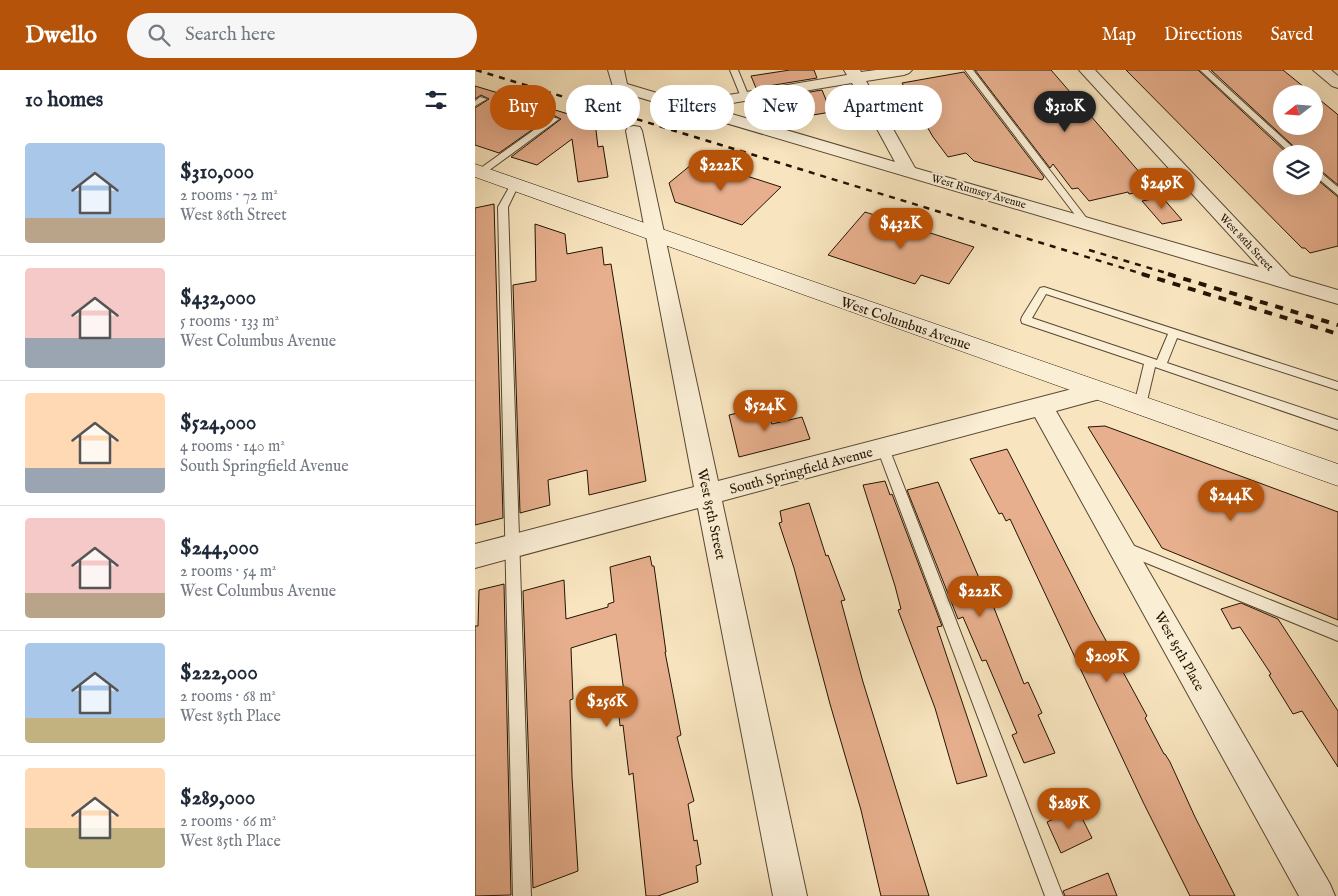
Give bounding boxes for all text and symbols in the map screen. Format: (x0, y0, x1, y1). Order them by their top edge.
search box (127, 13, 477, 58)
text: Dwello (25, 20, 97, 51)
icon: search (145, 21, 173, 49)
text: Search here (185, 23, 275, 47)
text: Map (1102, 24, 1136, 47)
text: Directions (1164, 24, 1242, 47)
text: Saved (1270, 24, 1313, 47)
chip: Buy (490, 85, 556, 130)
chip: Rent (566, 85, 640, 130)
chip: Filters (650, 85, 734, 130)
chip: New (744, 85, 815, 130)
chip: Apartment (825, 85, 942, 130)
north arrow (1273, 85, 1323, 135)
map controls (1273, 85, 1323, 195)
icon: filters (422, 86, 450, 114)
text: 10 homes (25, 87, 103, 114)
pin: $310K (1030, 90, 1100, 133)
text: $310K (1045, 97, 1085, 117)
button: layers (1273, 145, 1323, 195)
pin: $222K (686, 150, 756, 192)
text: $222K (700, 156, 742, 176)
text: $310,000 (180, 159, 254, 186)
icon: home (65, 163, 125, 223)
pin: $249K (1127, 168, 1197, 210)
street label: West Rumsey Avenue (930, 172, 1028, 212)
text: $249K (1141, 174, 1183, 194)
text: 2 rooms · 72 m² (180, 186, 278, 206)
text: West 86th Street (180, 206, 287, 226)
pin: $432K (866, 208, 936, 250)
street label: West 86th Street (1216, 211, 1277, 274)
text: $432K (880, 214, 922, 234)
text: $432,000 (180, 285, 256, 312)
icon: home (65, 288, 125, 348)
street label: West Columbus Avenue (838, 293, 974, 355)
text: 5 rooms · 133 m² (180, 312, 279, 332)
text: West Columbus Avenue (180, 332, 336, 352)
pin: $524K (730, 390, 800, 432)
text: $524K (744, 396, 786, 416)
text: $524,000 (180, 410, 256, 437)
icon: home (65, 413, 125, 473)
text: 4 rooms · 140 m² (180, 437, 285, 457)
street label: South Springfield Avenue (728, 443, 875, 499)
text: South Springfield Avenue (180, 457, 349, 477)
street label: West 85th Street (693, 467, 729, 562)
pin: $244K (1196, 480, 1266, 522)
text: $244K (1209, 486, 1253, 506)
text: $244,000 (180, 535, 259, 562)
icon: home (65, 538, 125, 598)
text: 2 rooms · 54 m² (180, 562, 277, 582)
pin: $222K (945, 576, 1015, 618)
text: West Columbus Avenue (180, 582, 336, 602)
text: $222K (959, 582, 1001, 602)
street label: West 85th Place (1150, 609, 1209, 695)
pin: $209K (1072, 640, 1142, 683)
text: $209K (1086, 647, 1128, 667)
text: $222,000 (180, 660, 258, 687)
icon: home (65, 663, 125, 723)
pin: $256K (572, 686, 642, 728)
text: 2 rooms · 68 m² (180, 687, 276, 707)
text: $256K (587, 692, 627, 712)
text: West 85th Place (180, 707, 281, 727)
text: $289,000 (180, 785, 255, 812)
icon: home (65, 788, 125, 848)
pin: $289K (1034, 788, 1104, 830)
text: $289K (1048, 794, 1090, 814)
text: 2 rooms · 66 m² (180, 812, 276, 832)
text: West 85th Place (180, 832, 281, 852)

